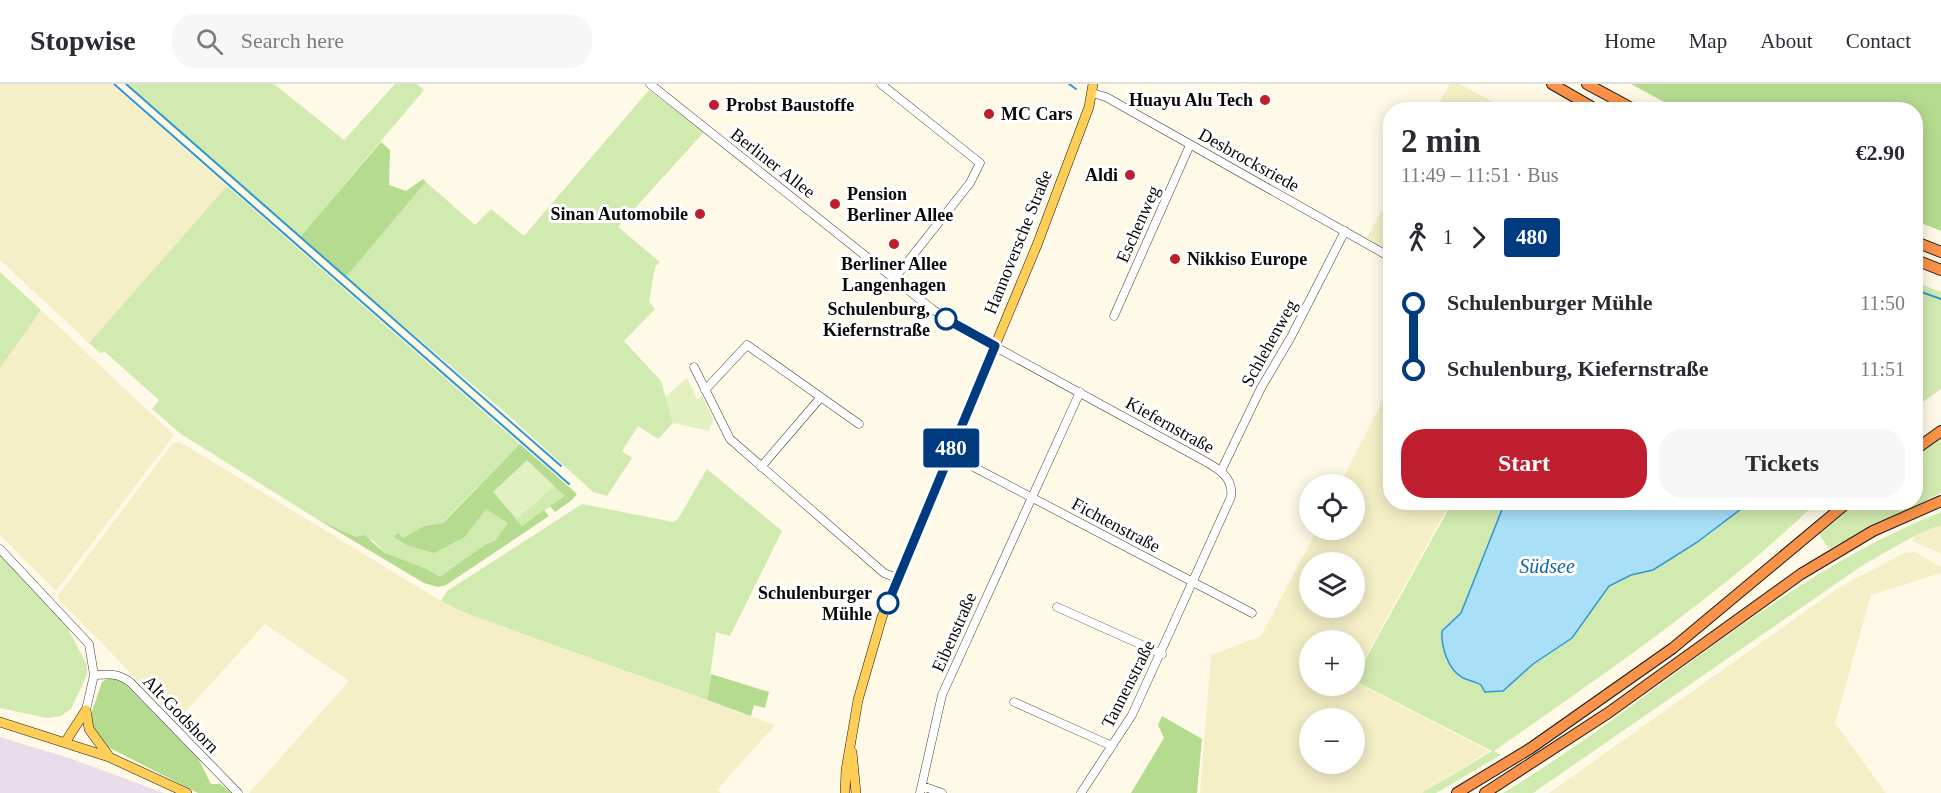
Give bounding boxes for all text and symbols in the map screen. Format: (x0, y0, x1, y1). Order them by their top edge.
search box (172, 14, 592, 68)
text: Stopwise (30, 25, 136, 56)
icon: search (193, 25, 226, 58)
text: Search here (241, 28, 344, 53)
text: Home (1604, 29, 1656, 53)
text: Map (1689, 29, 1727, 53)
text: About (1760, 29, 1813, 53)
text: Contact (1846, 29, 1911, 53)
place label: Huayu Alu Tech (1129, 90, 1253, 110)
marker: Huayu Alu Tech (1258, 93, 1272, 107)
place label: Probst Baustoffe (726, 95, 854, 115)
marker: Probst Baustoffe (707, 98, 721, 112)
place label: MC Cars (1001, 104, 1072, 124)
marker: MC Cars (982, 107, 996, 121)
text: 2 min (1401, 123, 1481, 159)
street label: Berliner Allee (727, 124, 819, 202)
street label: Desbrocksriede (1195, 124, 1303, 196)
text: €2.90 (1856, 140, 1905, 165)
text: 11:49 – 11:51 · Bus (1401, 164, 1558, 186)
place label: Aldi (1085, 165, 1118, 185)
street label: Hannoversche Straße (980, 167, 1056, 317)
marker: Aldi (1123, 168, 1137, 182)
street label: Eschenweg (1112, 182, 1164, 266)
place label: Pension Berliner Allee (847, 184, 953, 225)
marker: Pension Berliner Allee (828, 197, 842, 211)
place label: Sinan Automobile (550, 204, 688, 224)
marker: Sinan Automobile (693, 207, 707, 221)
icon: walk (1401, 221, 1434, 254)
icon: forward (1462, 221, 1495, 254)
text: 480 (1516, 225, 1548, 249)
text: 1 (1443, 226, 1453, 248)
marker: Berliner Allee Langenhagen (887, 237, 901, 251)
place label: Nikkiso Europe (1187, 249, 1307, 269)
marker: Nikkiso Europe (1168, 252, 1182, 266)
place label: Berliner Allee Langenhagen (841, 254, 947, 295)
text: Schulenburger Mühle (1447, 290, 1653, 315)
text: 11:50 (1860, 292, 1905, 314)
street label: Schlehenweg (1237, 296, 1301, 390)
place label: Schulenburg, Kiefernstraße (823, 299, 930, 340)
marker: Schulenburg, Kiefernstraße (935, 308, 957, 330)
text: Schulenburg, Kiefernstraße (1447, 356, 1709, 381)
text: 11:51 (1860, 358, 1905, 380)
street label: Kiefernstraße (1122, 393, 1218, 457)
line badge: 480 (916, 428, 986, 468)
button: Start (1401, 429, 1647, 498)
button: Tickets (1659, 429, 1905, 498)
text: 480 (935, 436, 967, 460)
map controls (1299, 474, 1365, 774)
button: locate (1299, 474, 1365, 540)
street label: Fichtenstraße (1068, 493, 1164, 557)
button: layers (1299, 552, 1365, 618)
water label: Südsee (1519, 555, 1575, 577)
place label: Schulenburger Mühle (758, 583, 872, 624)
street label: Eibenstraße (928, 589, 980, 675)
marker: Schulenburger Mühle (877, 592, 899, 614)
button: + (1299, 630, 1365, 696)
street label: Tannenstraße (1097, 637, 1159, 731)
street label: Alt-Godshorn (139, 671, 223, 757)
button: − (1299, 708, 1365, 774)

